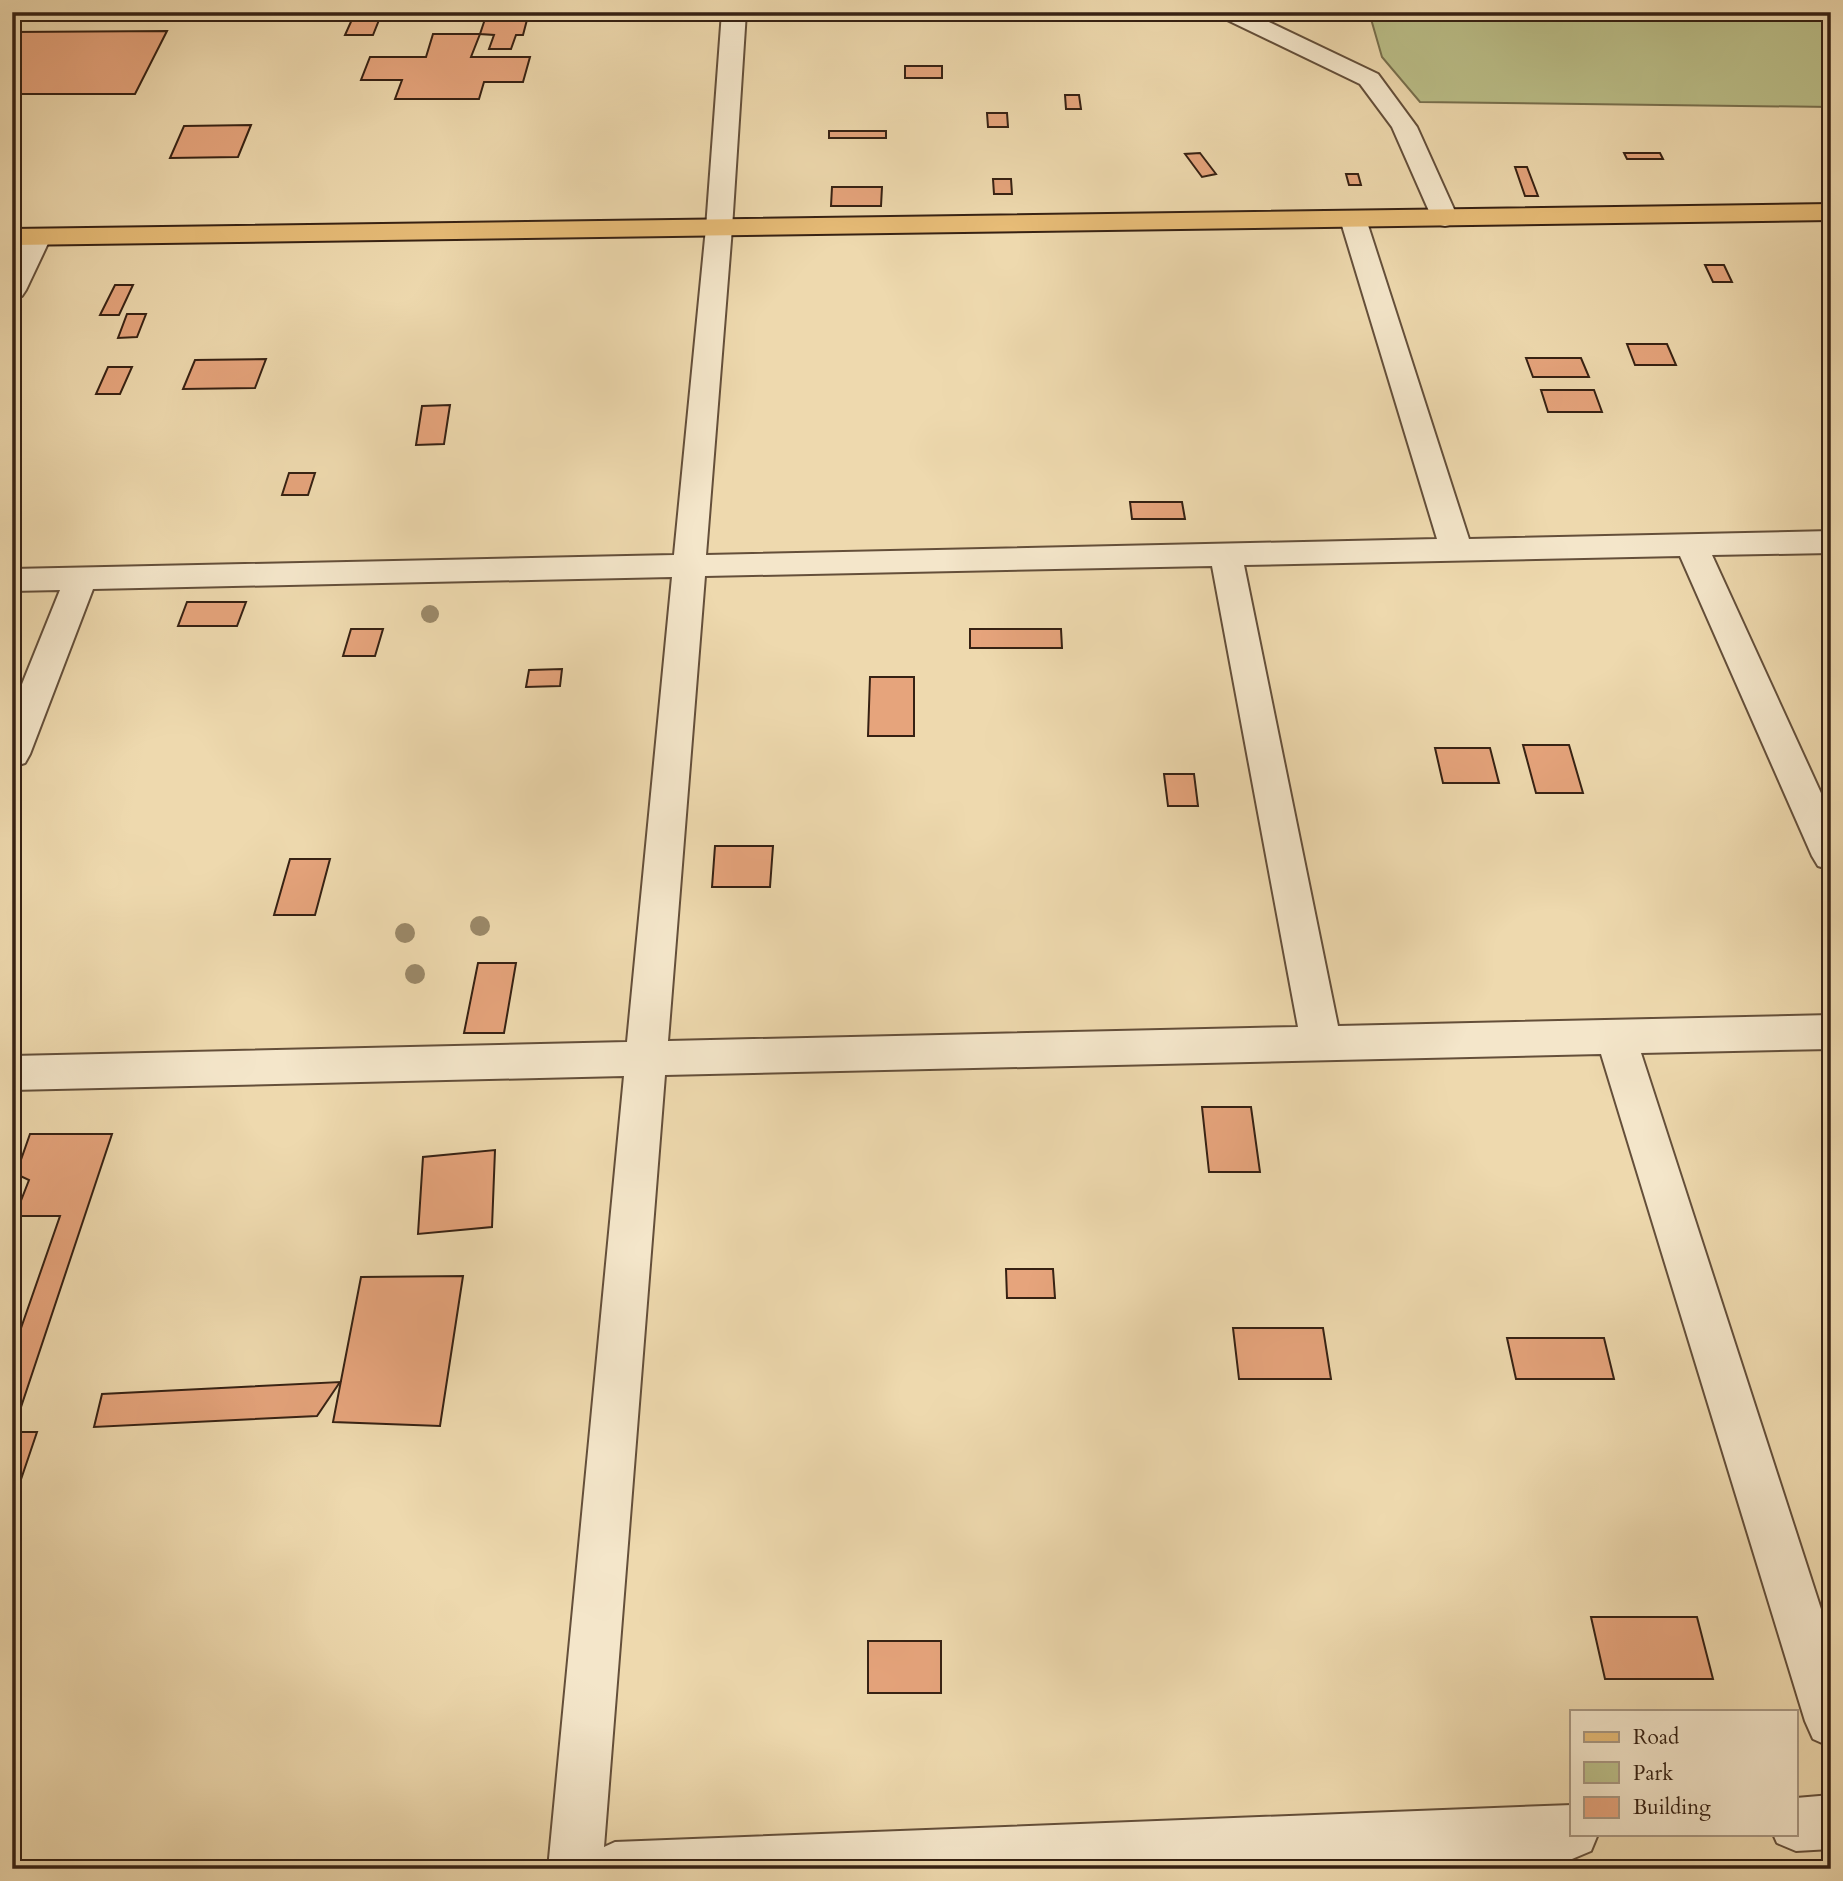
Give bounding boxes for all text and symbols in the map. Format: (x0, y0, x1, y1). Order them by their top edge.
legend (1570, 1710, 1798, 1836)
text: Road (1633, 1723, 1679, 1752)
text: Park (1633, 1759, 1674, 1788)
text: Building (1633, 1793, 1711, 1822)

